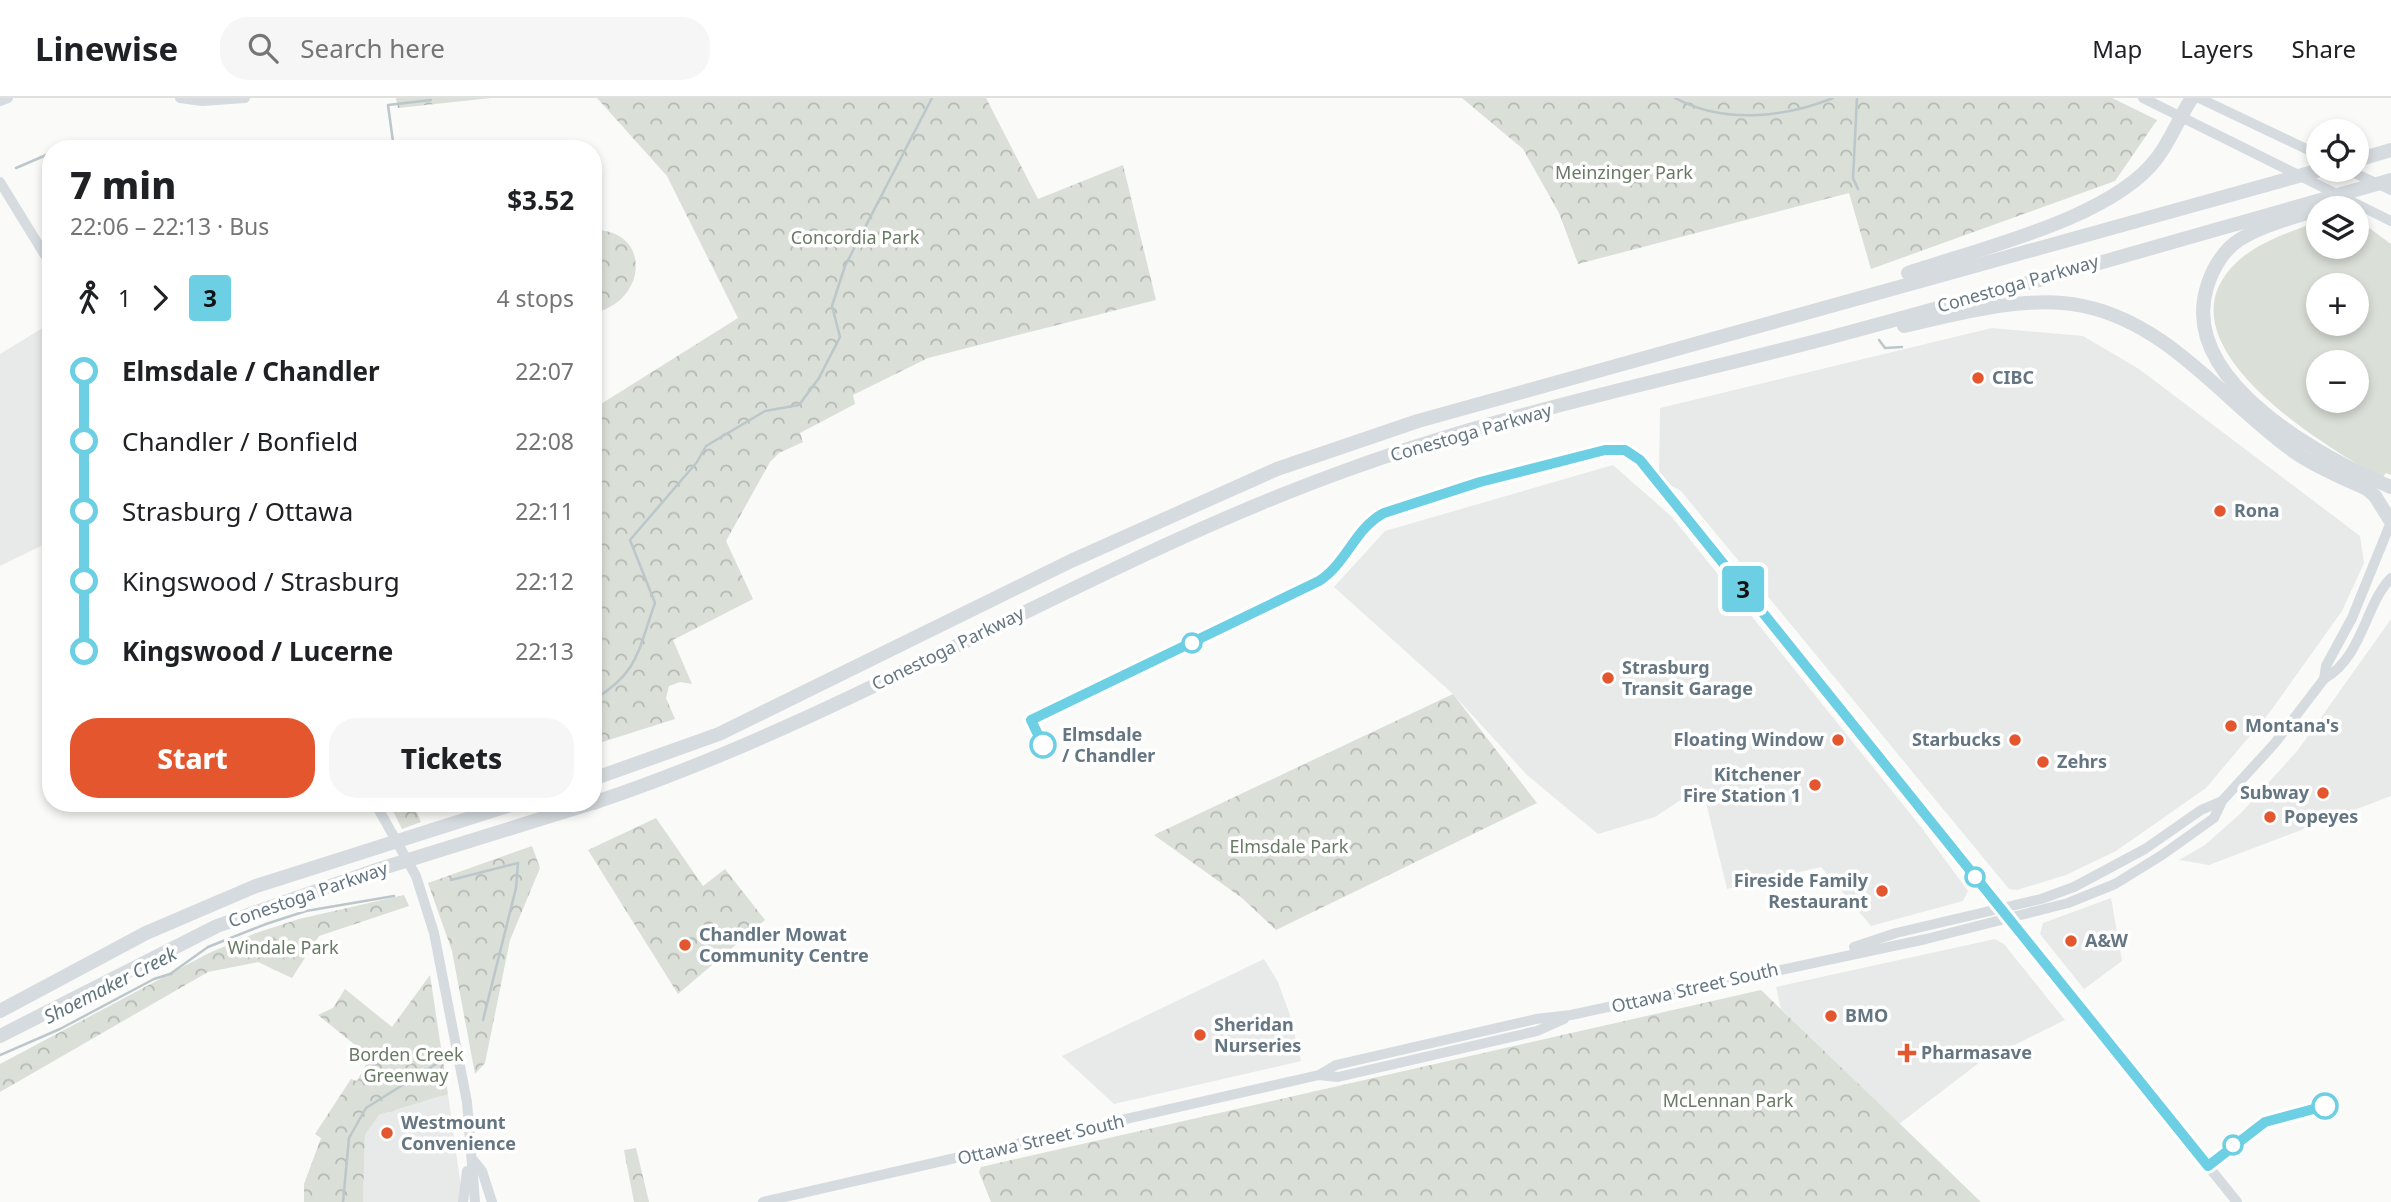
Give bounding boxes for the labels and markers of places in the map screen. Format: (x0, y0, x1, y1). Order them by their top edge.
place label: CIBC (1992, 365, 2034, 389)
marker: CIBC (1970, 370, 1986, 386)
place label: Rona (2234, 498, 2280, 522)
marker: Rona (2212, 503, 2228, 519)
unlabelled marker (1182, 633, 1202, 653)
place label: Strasburg Transit Garage (1622, 655, 1753, 700)
marker: Strasburg Transit Garage (1600, 670, 1616, 686)
place label: Montana's (2245, 713, 2339, 737)
marker: Montana's (2223, 718, 2239, 734)
place label: Elmsdale / Chandler (1062, 722, 1155, 767)
place label: Floating Window (1674, 727, 1825, 751)
place label: Starbucks (1912, 727, 2001, 751)
marker: Elmsdale / Chandler (1030, 732, 1056, 758)
marker: Floating Window (1830, 732, 1846, 748)
marker: Starbucks (2007, 732, 2023, 748)
place label: Zehrs (2057, 749, 2107, 773)
marker: Zehrs (2035, 754, 2051, 770)
place label: Kitchener Fire Station 1 (1683, 762, 1801, 807)
marker: Kitchener Fire Station 1 (1807, 777, 1823, 793)
place label: Subway (2240, 780, 2310, 804)
marker: Subway (2315, 785, 2331, 801)
place label: Popeyes (2284, 804, 2358, 828)
marker: Popeyes (2262, 809, 2278, 825)
unlabelled marker (1965, 867, 1985, 887)
place label: Fireside Family Restaurant (1734, 868, 1869, 913)
marker: Fireside Family Restaurant (1874, 883, 1890, 899)
place label: Chandler Mowat Community Centre (699, 922, 869, 967)
place label: A&W (2085, 928, 2129, 952)
marker: A&W (2063, 933, 2079, 949)
marker: Chandler Mowat Community Centre (677, 937, 693, 953)
place label: BMO (1845, 1003, 1888, 1027)
marker: BMO (1823, 1008, 1839, 1024)
place label: Sheridan Nurseries (1214, 1012, 1301, 1057)
marker: Sheridan Nurseries (1192, 1027, 1208, 1043)
place label: Pharmasave (1921, 1040, 2032, 1064)
marker: Pharmasave (1899, 1045, 1915, 1061)
unlabelled marker (2312, 1093, 2338, 1119)
place label: Westmount Convenience (401, 1110, 516, 1155)
marker: Westmount Convenience (379, 1125, 395, 1141)
unlabelled marker (2223, 1135, 2243, 1155)

